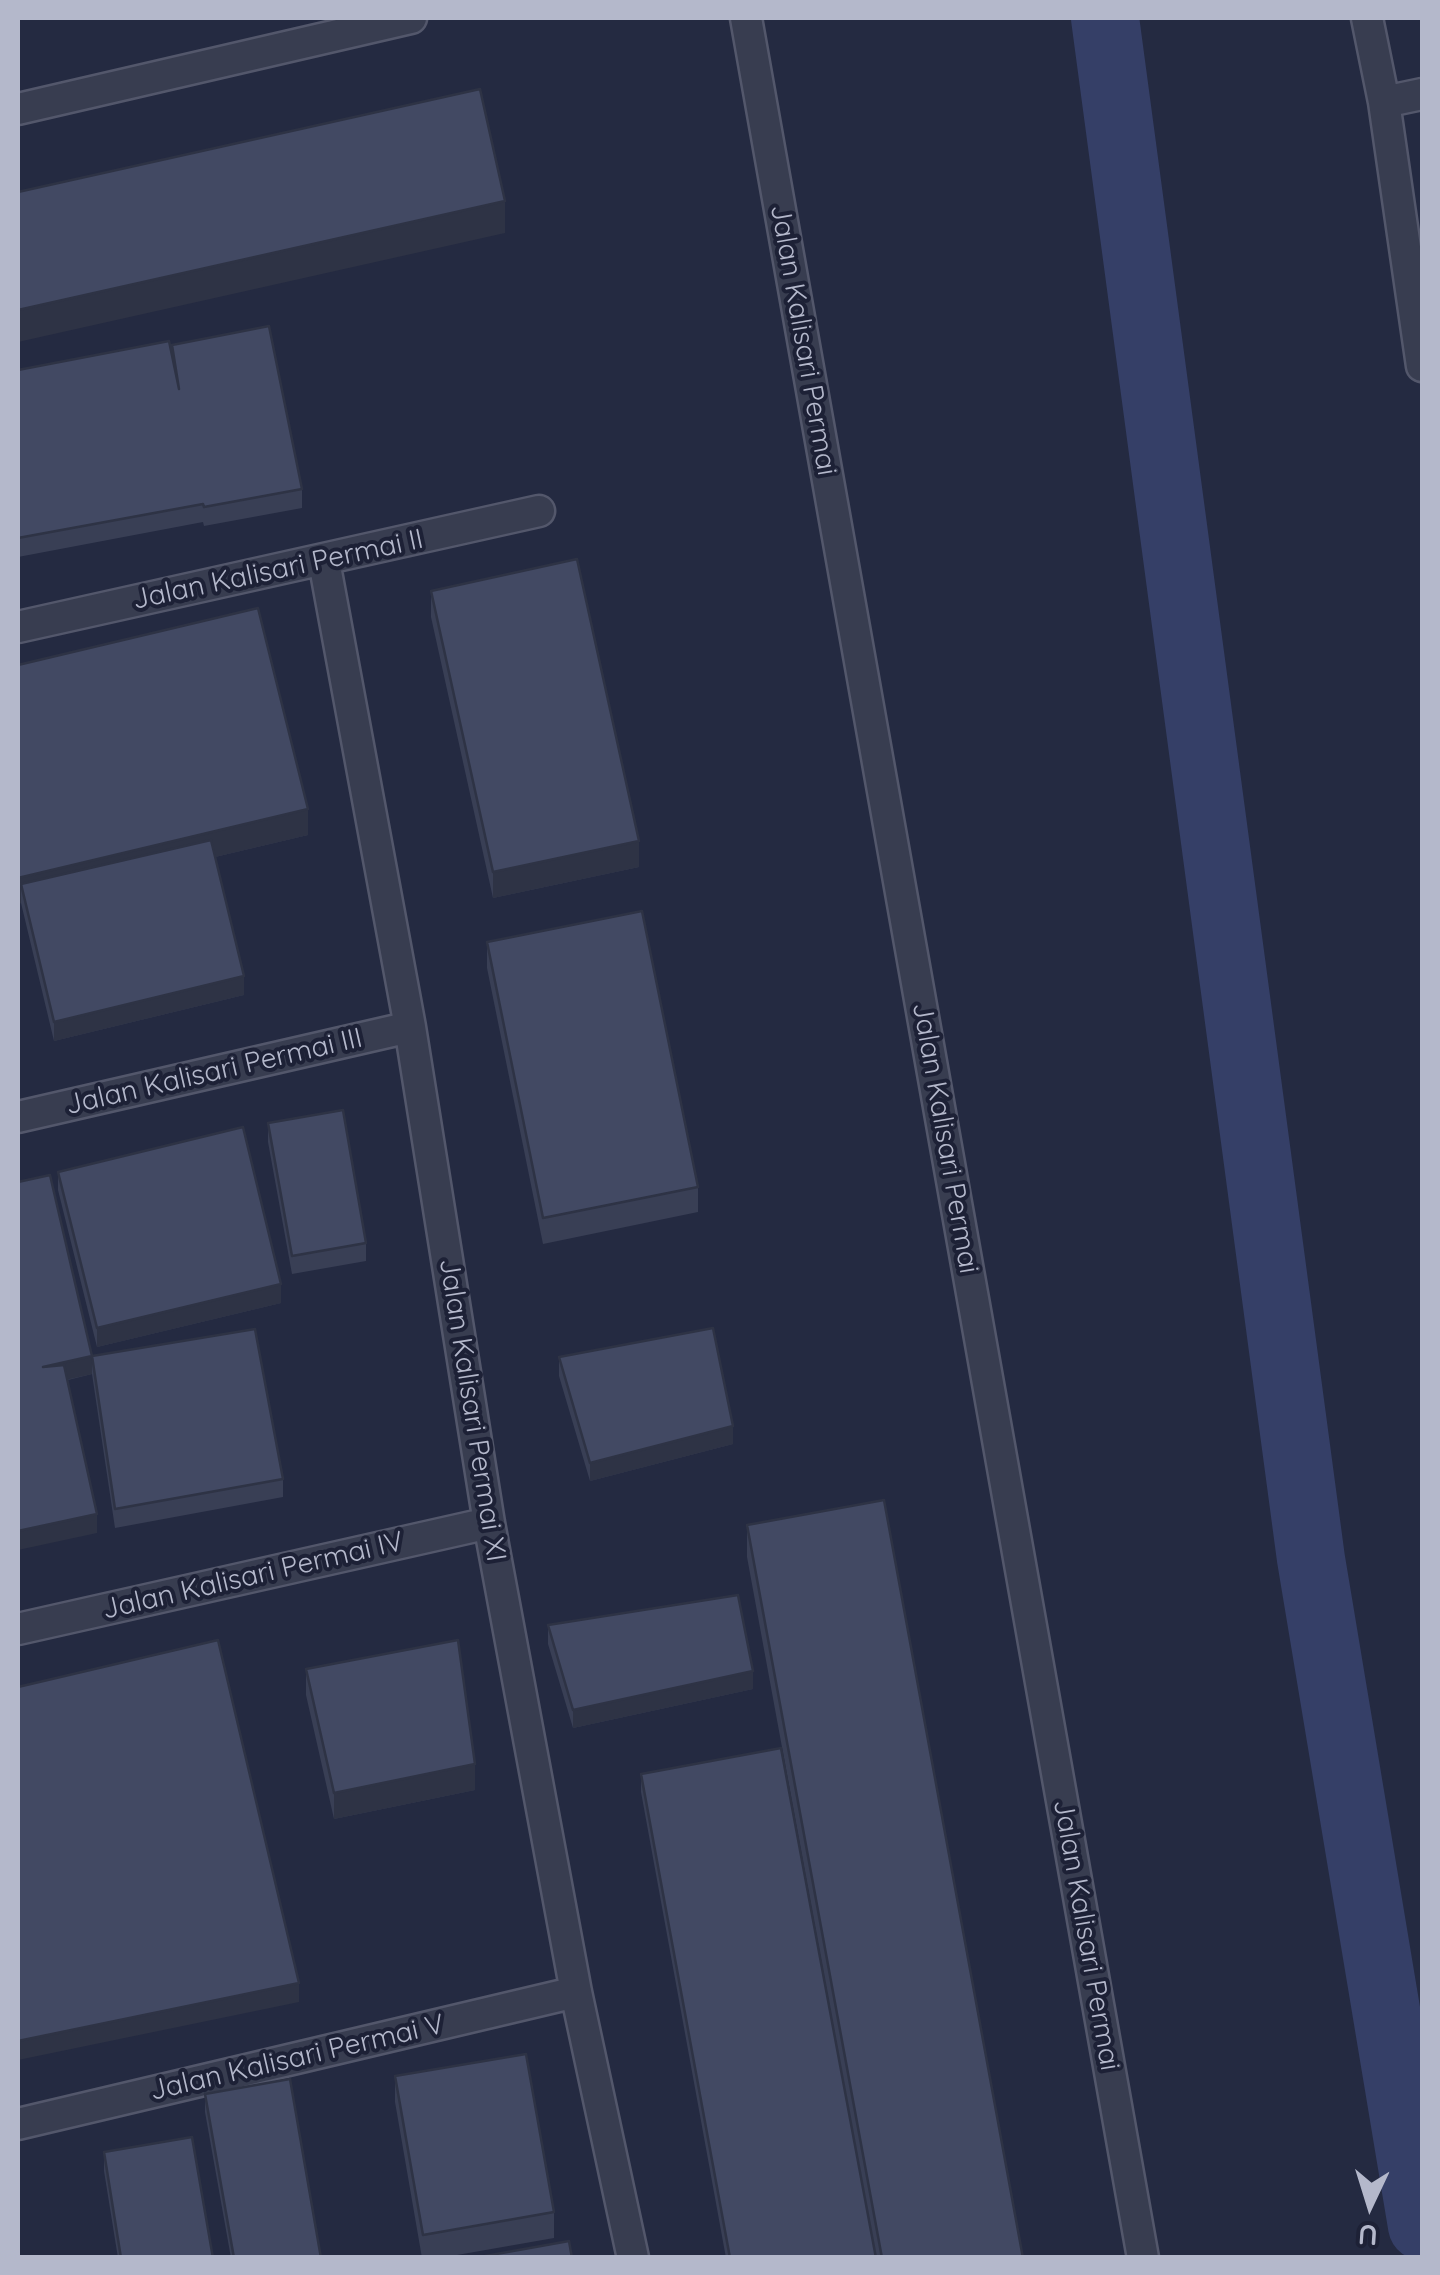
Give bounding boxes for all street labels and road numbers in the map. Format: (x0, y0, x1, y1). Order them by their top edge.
street label: Jalan Kalisari Permai (763, 202, 843, 478)
street label: Jalan Kalisari Permai II (130, 523, 426, 617)
street label: Jalan Kalisari Permai (905, 1000, 985, 1276)
street label: Jalan Kalisari Permai III (62, 1022, 366, 1122)
street label: Jalan Kalisari Permai XI (431, 1256, 513, 1564)
street label: Jalan Kalisari Permai IV (99, 1525, 407, 1627)
street label: Jalan Kalisari Permai (1046, 1797, 1126, 2073)
street label: Jalan Kalisari Permai V (147, 2008, 447, 2108)

